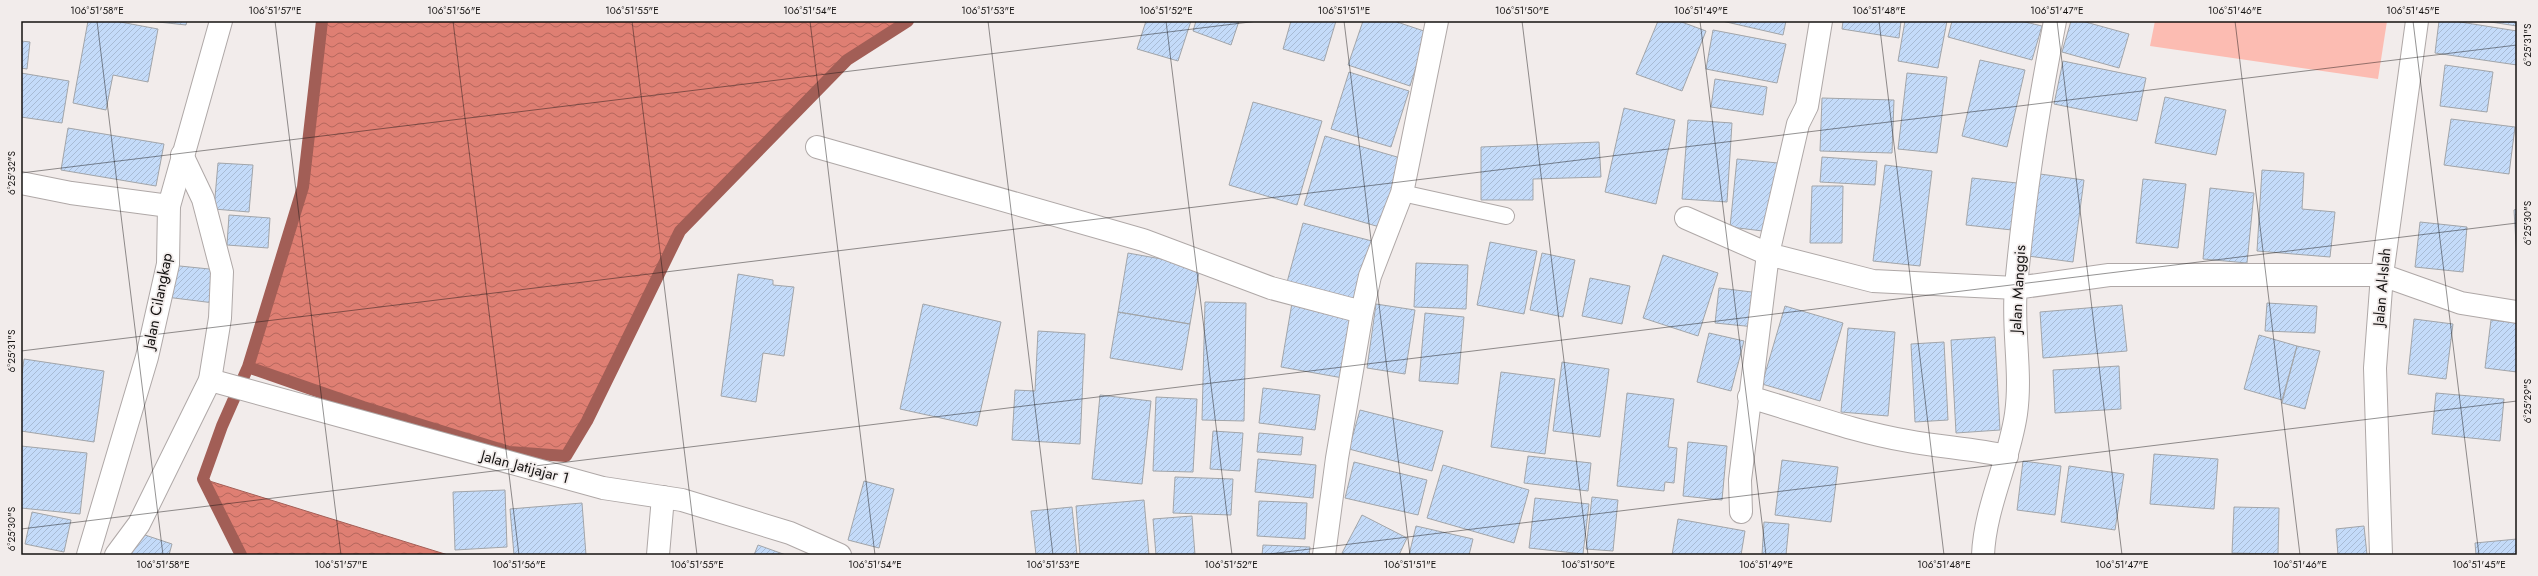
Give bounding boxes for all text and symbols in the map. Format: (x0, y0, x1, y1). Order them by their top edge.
text: 106°51'58"E (70, 3, 124, 18)
text: 106°51'57"E (248, 3, 302, 18)
text: 106°51'56"E (427, 3, 481, 18)
text: 106°51'55"E (605, 3, 659, 18)
text: 106°51'54"E (783, 3, 837, 18)
text: 106°51'53"E (961, 3, 1015, 18)
text: 106°51'52"E (1139, 3, 1193, 18)
text: 106°51'51"E (1318, 3, 1370, 18)
text: 106°51'50"E (1495, 3, 1549, 18)
text: 106°51'49"E (1674, 3, 1728, 18)
text: 106°51'48"E (1852, 3, 1906, 18)
text: 106°51'47"E (2030, 3, 2084, 18)
text: 106°51'46"E (2208, 3, 2262, 18)
text: 106°51'45"E (2386, 3, 2440, 18)
text: 6°25'31"S (2520, 23, 2535, 66)
text: 6°25'32"S (4, 150, 19, 195)
text: 6°25'30"S (2520, 200, 2535, 245)
street label: Jalan Manggis (2005, 244, 2031, 336)
street label: Jalan Al-Islah (2367, 247, 2396, 329)
street label: Jalan Cilangkap (138, 251, 178, 353)
text: 6°25'31"S (4, 329, 19, 372)
text: 6°25'29"S (2520, 378, 2535, 423)
street label: Jalan Jatijajar 1 (477, 444, 572, 489)
text: 6°25'30"S (4, 506, 19, 551)
text: 106°51'58"E (136, 557, 190, 572)
text: 106°51'57"E (314, 557, 368, 572)
text: 106°51'56"E (492, 557, 546, 572)
text: 106°51'55"E (670, 557, 724, 572)
text: 106°51'54"E (848, 557, 902, 572)
text: 106°51'53"E (1026, 557, 1080, 572)
text: 106°51'52"E (1204, 557, 1258, 572)
text: 106°51'51"E (1384, 557, 1436, 572)
text: 106°51'50"E (1561, 557, 1615, 572)
text: 106°51'49"E (1739, 557, 1793, 572)
text: 106°51'48"E (1917, 557, 1971, 572)
text: 106°51'47"E (2095, 557, 2149, 572)
text: 106°51'46"E (2273, 557, 2327, 572)
text: 106°51'45"E (2452, 557, 2506, 572)

